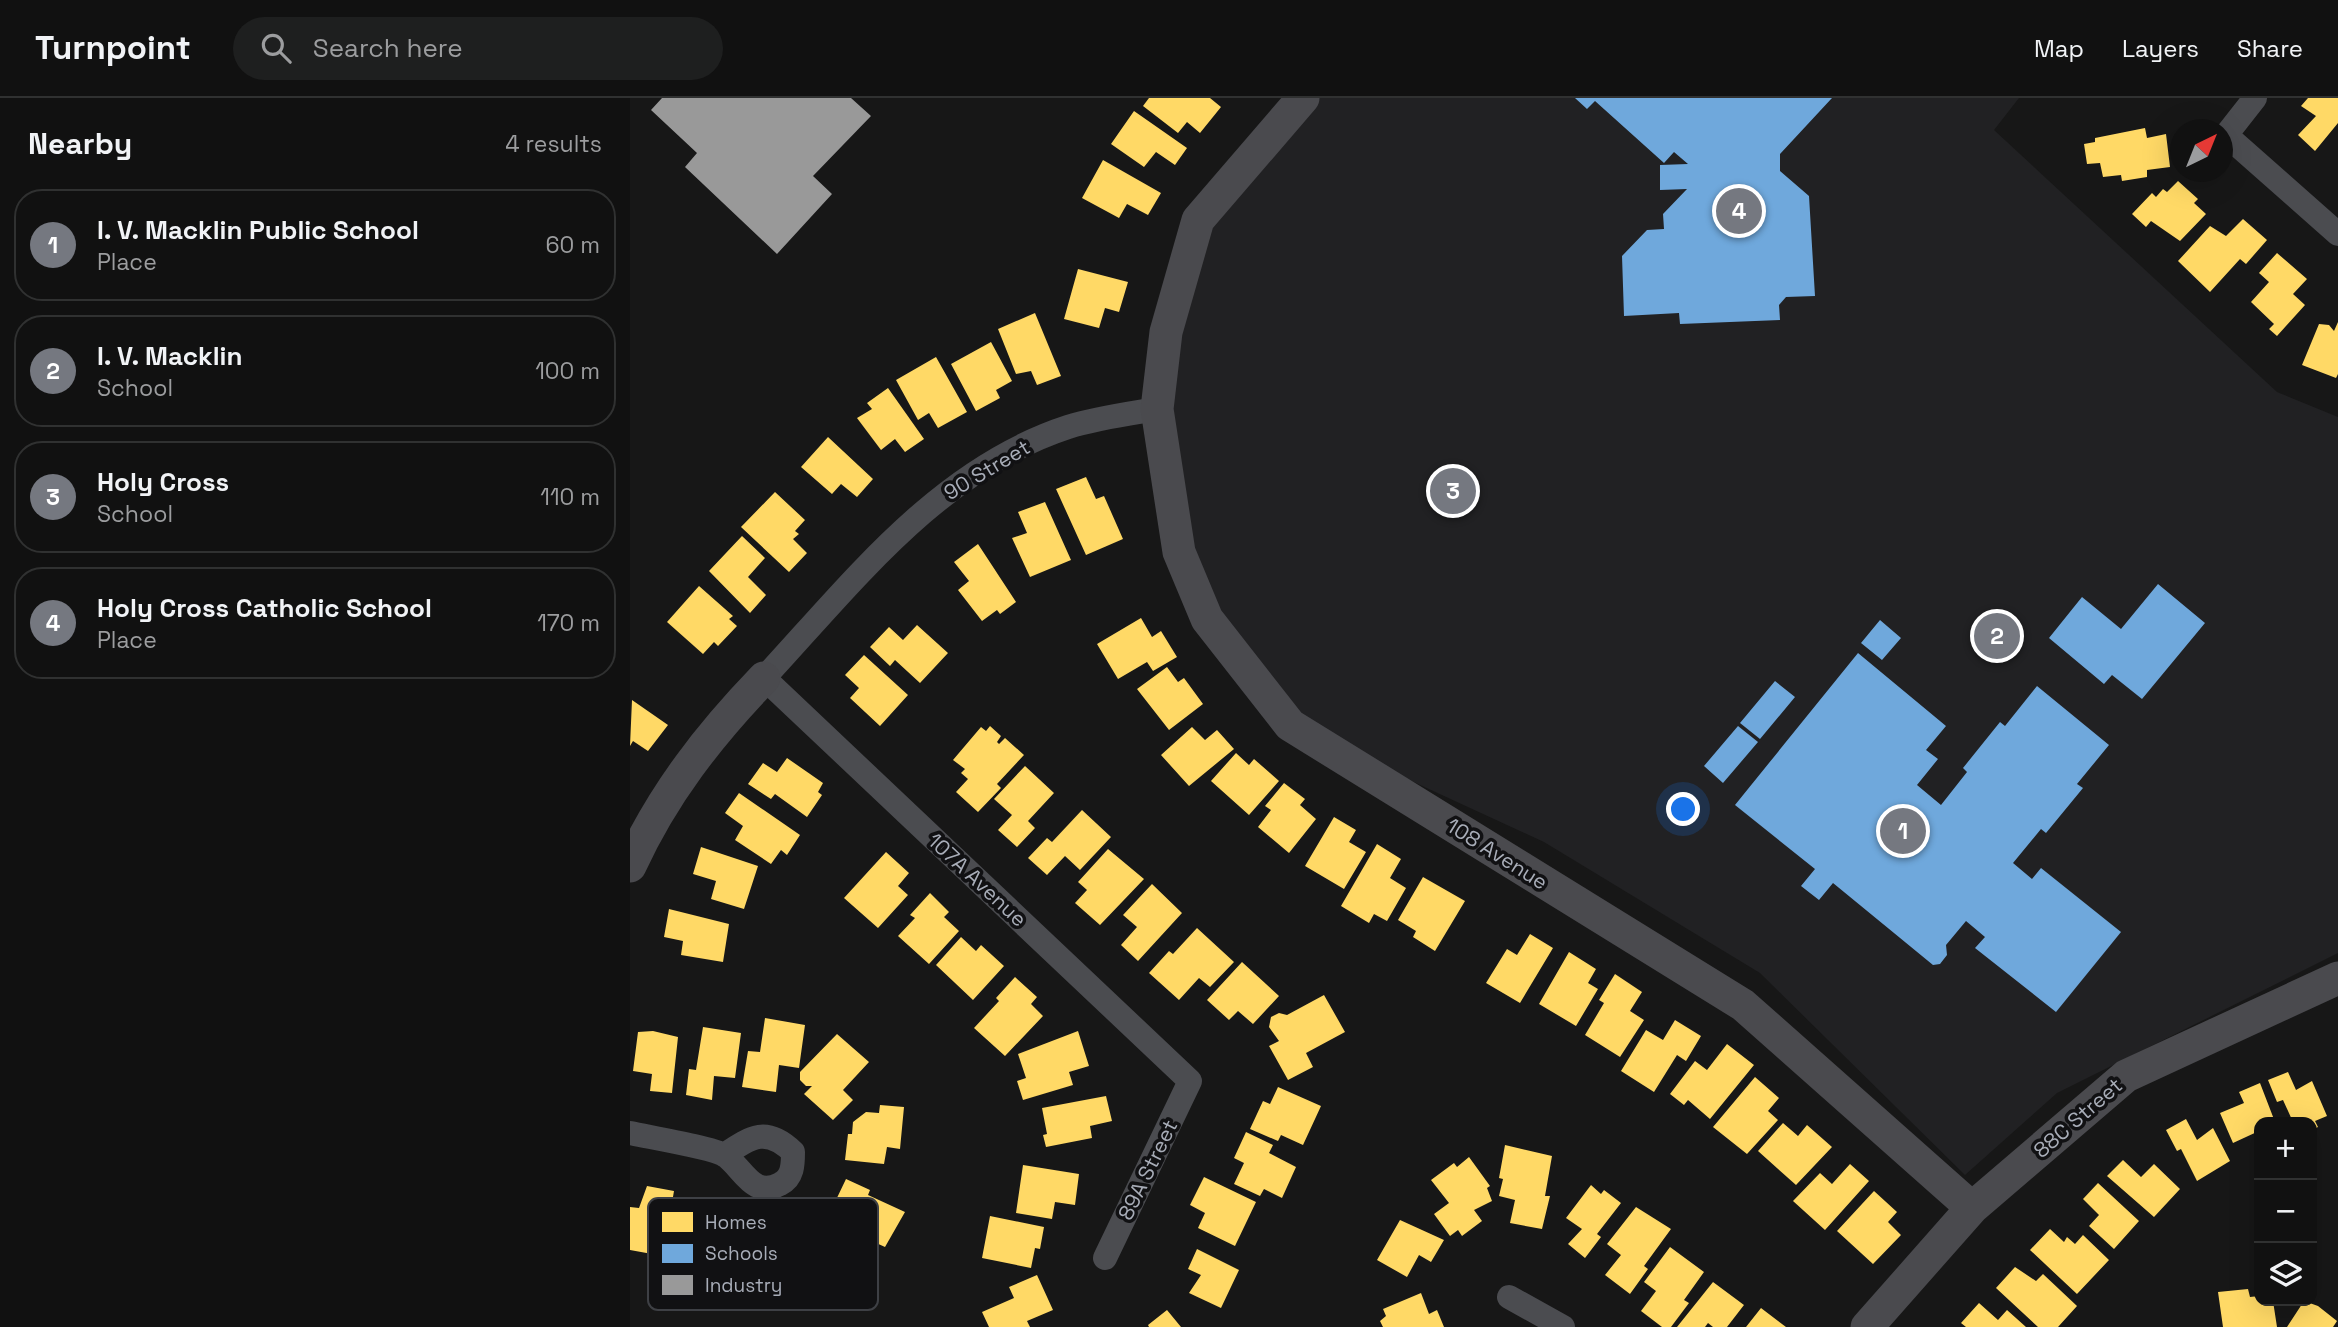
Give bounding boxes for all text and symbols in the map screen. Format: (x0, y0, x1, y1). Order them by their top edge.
search box (233, 17, 723, 80)
text: Turnpoint (35, 27, 191, 69)
icon: search (257, 29, 295, 67)
text: Search here (313, 31, 463, 65)
text: Map (2034, 33, 2084, 64)
text: Layers (2122, 33, 2199, 64)
text: Share (2237, 33, 2303, 64)
north arrow (2170, 119, 2233, 182)
text: Nearby (28, 124, 132, 163)
text: 4 results (505, 129, 602, 159)
pin: 4 (1716, 185, 1762, 237)
text: I. V. Macklin Public School (97, 213, 419, 247)
text: 1 (48, 230, 58, 260)
text: 60 m (545, 230, 600, 260)
text: Place (97, 247, 157, 277)
text: I. V. Macklin (97, 339, 243, 373)
text: 2 (46, 356, 60, 386)
text: 100 m (535, 356, 600, 386)
text: School (97, 373, 173, 403)
street label: 90 Street (939, 433, 1035, 506)
text: Holy Cross (97, 465, 229, 499)
pin: 3 (1430, 465, 1476, 517)
text: 3 (46, 482, 60, 512)
text: 110 m (540, 482, 600, 512)
text: School (97, 499, 173, 529)
text: Holy Cross Catholic School (97, 591, 432, 625)
text: 4 (46, 608, 60, 638)
text: 170 m (537, 608, 600, 638)
pin: 2 (1974, 610, 2020, 662)
text: Place (97, 625, 157, 655)
your location (1666, 792, 1700, 826)
pin: 1 (1880, 805, 1926, 857)
street label: 108 Avenue (1442, 812, 1553, 895)
street label: 107A Avenue (922, 827, 1033, 932)
street label: 88C Street (2028, 1072, 2128, 1164)
street label: 89A Street (1112, 1115, 1183, 1224)
map controls (2254, 1117, 2317, 1306)
button: + (2254, 1117, 2317, 1180)
button: − (2254, 1180, 2317, 1243)
legend (648, 1198, 878, 1310)
text: Homes (705, 1210, 767, 1235)
text: Schools (705, 1241, 778, 1266)
button: layers (2254, 1243, 2317, 1306)
text: Industry (705, 1273, 782, 1298)

